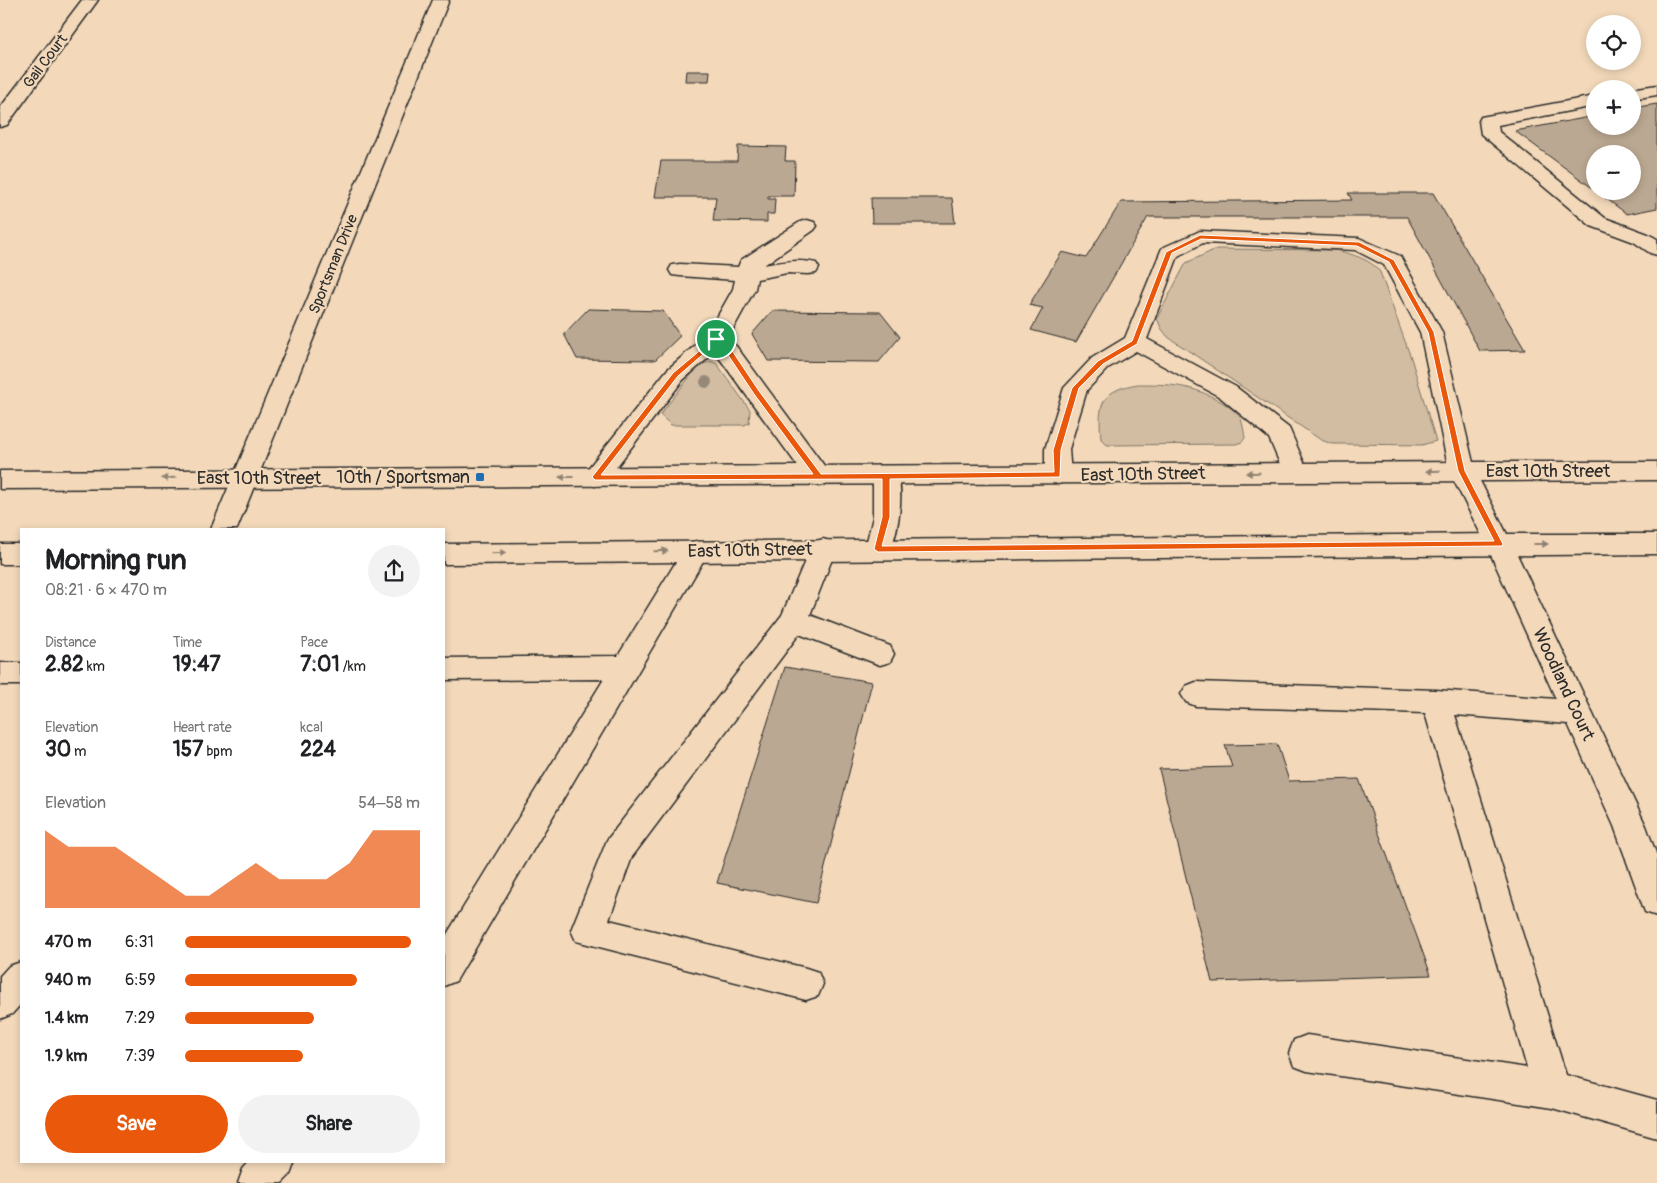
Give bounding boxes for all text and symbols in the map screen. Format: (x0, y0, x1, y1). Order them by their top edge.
map controls (1586, 15, 1641, 200)
button: locate (1586, 15, 1641, 70)
street label: Gail Court (19, 30, 72, 92)
button: + (1586, 80, 1641, 135)
button: − (1586, 145, 1641, 200)
street label: Sportsman Drive (305, 211, 362, 317)
pin (695, 318, 737, 360)
icon: arrive (702, 325, 730, 353)
street label: East 10th Street (1486, 460, 1611, 483)
street label: East 10th Street (1080, 462, 1206, 487)
place label: 10th / Sportsman (336, 466, 470, 489)
street label: East 10th Street (197, 467, 322, 490)
one-way arrow (1425, 467, 1441, 475)
one-way arrow (1245, 469, 1261, 477)
marker: 10th / Sportsman (474, 471, 486, 483)
one-way arrow (558, 473, 574, 481)
one-way arrow (161, 475, 177, 483)
street label: East 10th Street (687, 538, 813, 563)
one-way arrow (1534, 540, 1550, 548)
text: Morning run (45, 543, 187, 578)
button: share (368, 545, 420, 597)
one-way arrow (654, 547, 670, 555)
one-way arrow (491, 549, 507, 557)
text: 08:21 · 6 × 470 m (45, 580, 167, 600)
street label: Woodland Court (1527, 624, 1600, 745)
text: Distance (45, 634, 96, 651)
text: Time (173, 634, 202, 651)
text: Pace (300, 634, 328, 651)
text: 2.82 (45, 651, 84, 678)
text: 19:47 (173, 651, 221, 678)
text: 7:01 (300, 651, 340, 678)
text: km (84, 658, 105, 675)
text: /km (340, 658, 366, 675)
text: Elevation (45, 719, 98, 736)
text: Heart rate (173, 719, 232, 736)
text: kcal (300, 719, 323, 736)
text: 30 (45, 736, 71, 763)
text: 157 (173, 736, 203, 763)
text: 224 (300, 736, 336, 763)
text: m (71, 743, 87, 760)
text: bpm (203, 743, 232, 760)
text: Elevation (45, 793, 106, 813)
text: 54–58 m (358, 793, 420, 813)
text: 470 m (45, 932, 91, 952)
text: 6:31 (125, 932, 154, 952)
text: 940 m (45, 970, 91, 990)
text: 6:59 (125, 970, 156, 990)
text: 1.4 km (45, 1008, 88, 1028)
text: 7:29 (125, 1008, 155, 1028)
text: 1.9 km (45, 1046, 87, 1066)
text: 7:39 (125, 1046, 155, 1066)
button: Save (45, 1095, 228, 1153)
button: Share (238, 1095, 420, 1153)

